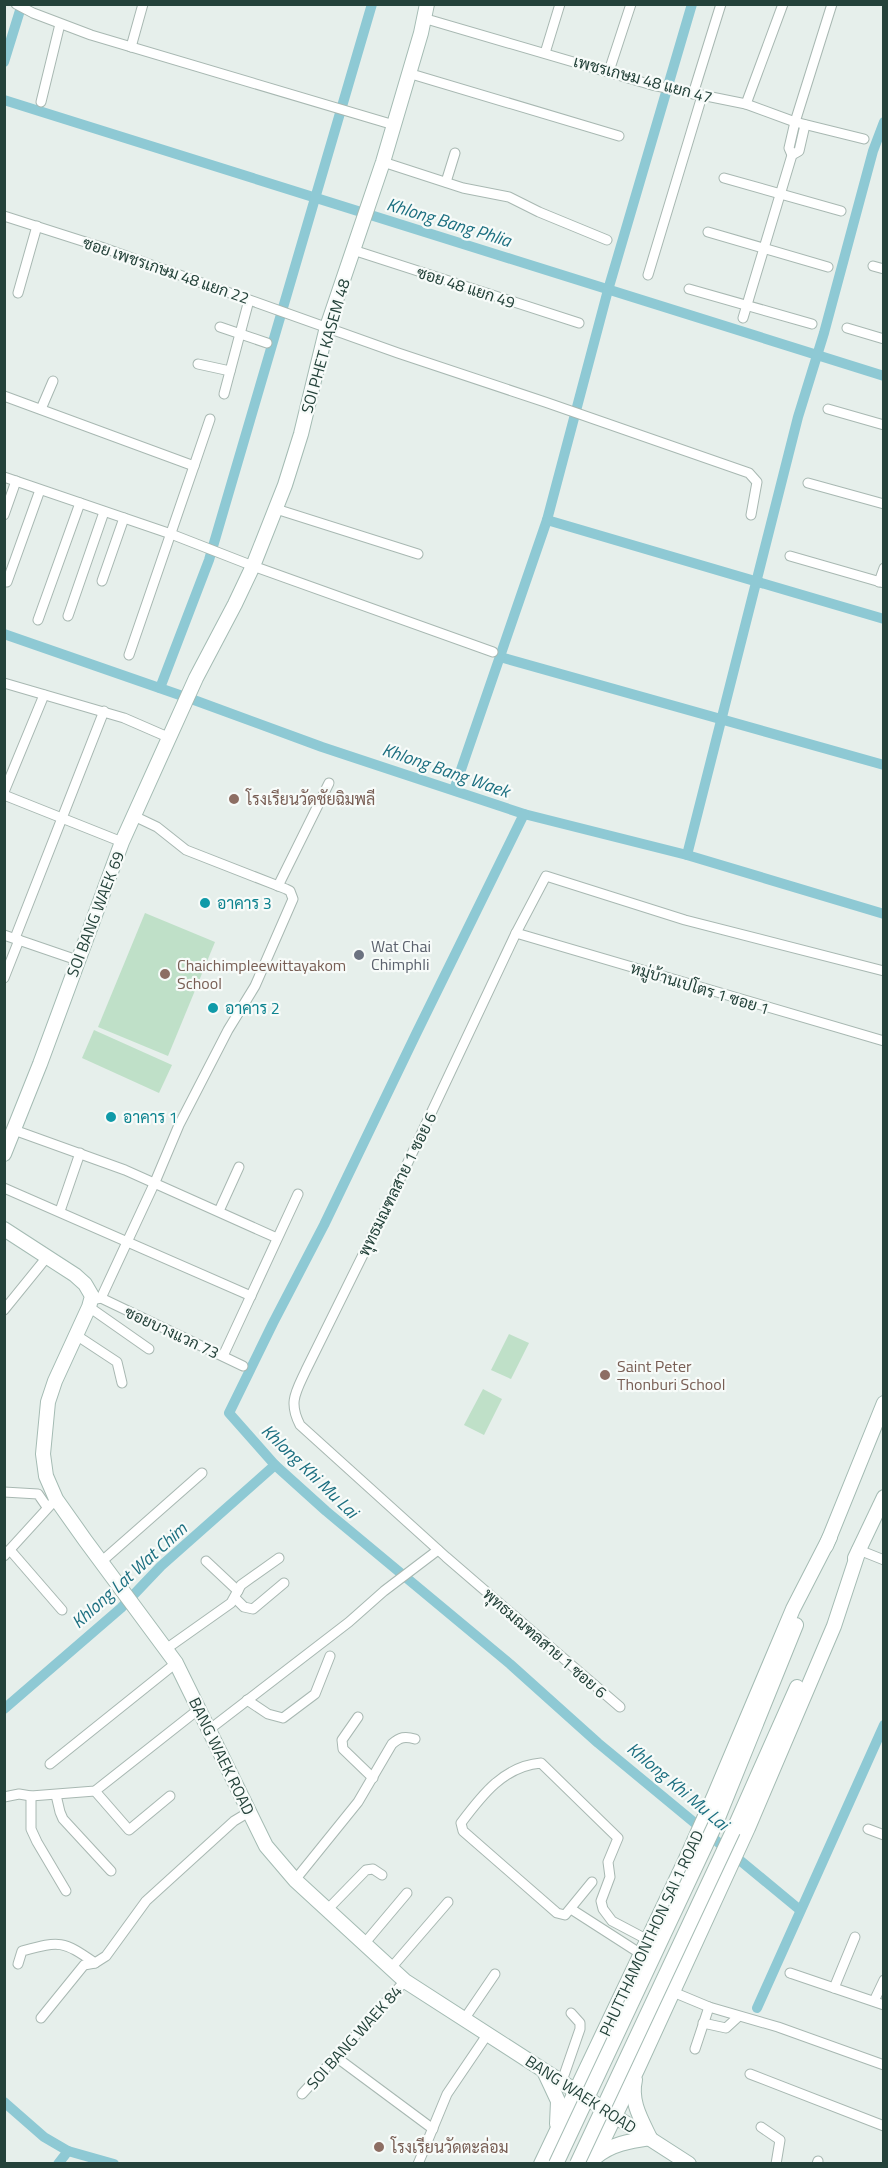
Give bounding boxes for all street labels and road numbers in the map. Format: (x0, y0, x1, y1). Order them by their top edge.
street label: เพชรเกษม 48 แยก 47 (571, 49, 715, 109)
street label: ซอย เพชรเกษม 48 แยก 22 (79, 230, 253, 310)
street label: ซอย 48 แยก 49 (414, 260, 518, 314)
street label: SOI PHET KASEM 48 (294, 276, 356, 416)
street label: SOI BANG WAEK 69 (60, 848, 130, 980)
street label: หมู่บ้านเปโตร 1 ซอย 1 (628, 955, 772, 1021)
street label: พุทธมณฑลสาย 1 ซอย 6 (352, 1108, 442, 1260)
street label: ซอยบางแวก 73 (121, 1300, 223, 1364)
street label: พุทธมณฑลสาย 1 ซอย 6 (478, 1582, 612, 1704)
street label: BANG WAEK ROAD (183, 1693, 261, 1819)
street label: PHUTTHAMONTHON SAI 1 ROAD (593, 1826, 709, 2040)
street label: SOI BANG WAEK 84 (301, 1980, 407, 2094)
street label: BANG WAEK ROAD (521, 2049, 641, 2139)

